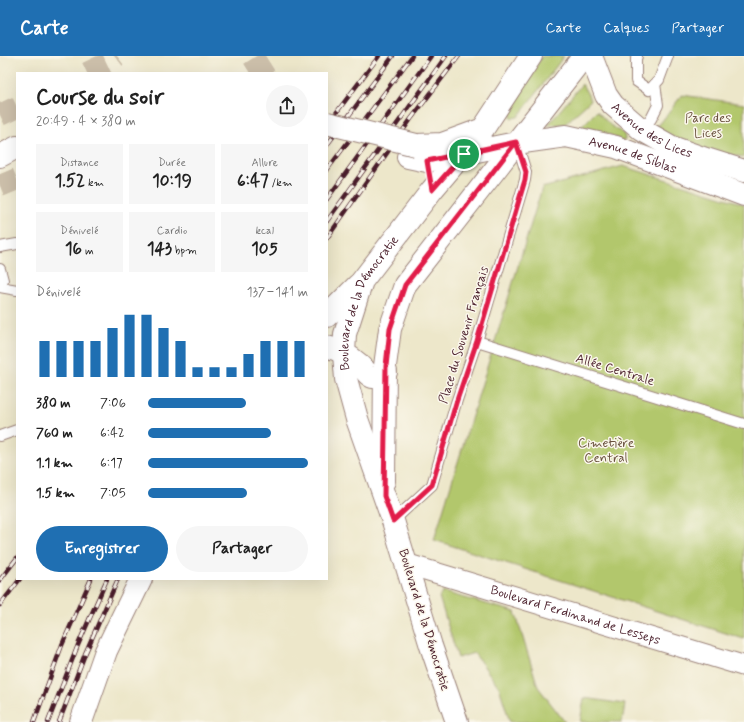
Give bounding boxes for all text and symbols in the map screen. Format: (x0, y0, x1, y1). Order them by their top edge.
text: Carte (20, 16, 69, 41)
text: Carte (545, 19, 581, 37)
text: Calques (603, 19, 649, 37)
text: Partager (671, 19, 724, 37)
text: Course du soir (36, 84, 164, 112)
button: share (266, 85, 308, 127)
street label: Avenue des Lices (608, 99, 695, 162)
park label: Parc des Lices (685, 110, 731, 142)
text: 20:49 · 4 × 380 m (36, 113, 136, 130)
street label: Avenue de Siblas (587, 133, 679, 178)
pin (447, 137, 481, 171)
icon: arrive (453, 143, 475, 165)
text: Distance (60, 156, 99, 170)
text: Durée (158, 156, 186, 170)
text: Allure (251, 156, 278, 170)
text: 1.52 (55, 170, 85, 192)
text: 10:19 (152, 170, 192, 192)
text: 6:47 (237, 170, 269, 192)
text: km (85, 176, 104, 190)
text: /km (269, 176, 292, 190)
text: Dénivelé (60, 224, 98, 238)
text: Cardio (157, 224, 187, 238)
text: kcal (255, 224, 274, 238)
street label: Boulevard de la Démocratie (335, 232, 402, 371)
text: 16 (65, 238, 82, 260)
text: 143 (147, 238, 172, 260)
text: 105 (251, 238, 278, 260)
text: m (82, 244, 94, 258)
text: bpm (172, 244, 197, 258)
street label: Place du Souvenir Français (435, 264, 493, 406)
text: Dénivelé (36, 284, 81, 301)
text: 137–141 m (247, 284, 308, 301)
street label: Allée Centrale (574, 350, 656, 390)
text: 380 m (36, 395, 71, 412)
text: 7:06 (100, 395, 126, 412)
text: 760 m (36, 425, 73, 442)
text: 6:42 (100, 425, 125, 442)
park label: Cimetière Central (578, 435, 634, 467)
text: 1.1 km (36, 455, 73, 472)
text: 6:17 (100, 455, 122, 472)
text: 1.5 km (36, 485, 75, 502)
text: 7:05 (100, 485, 126, 502)
button: Enregistrer (36, 526, 168, 572)
button: Partager (176, 526, 308, 572)
street label: Boulevard de la Démocratie (394, 547, 454, 693)
street label: Boulevard Ferdinand de Lesseps (489, 581, 663, 649)

